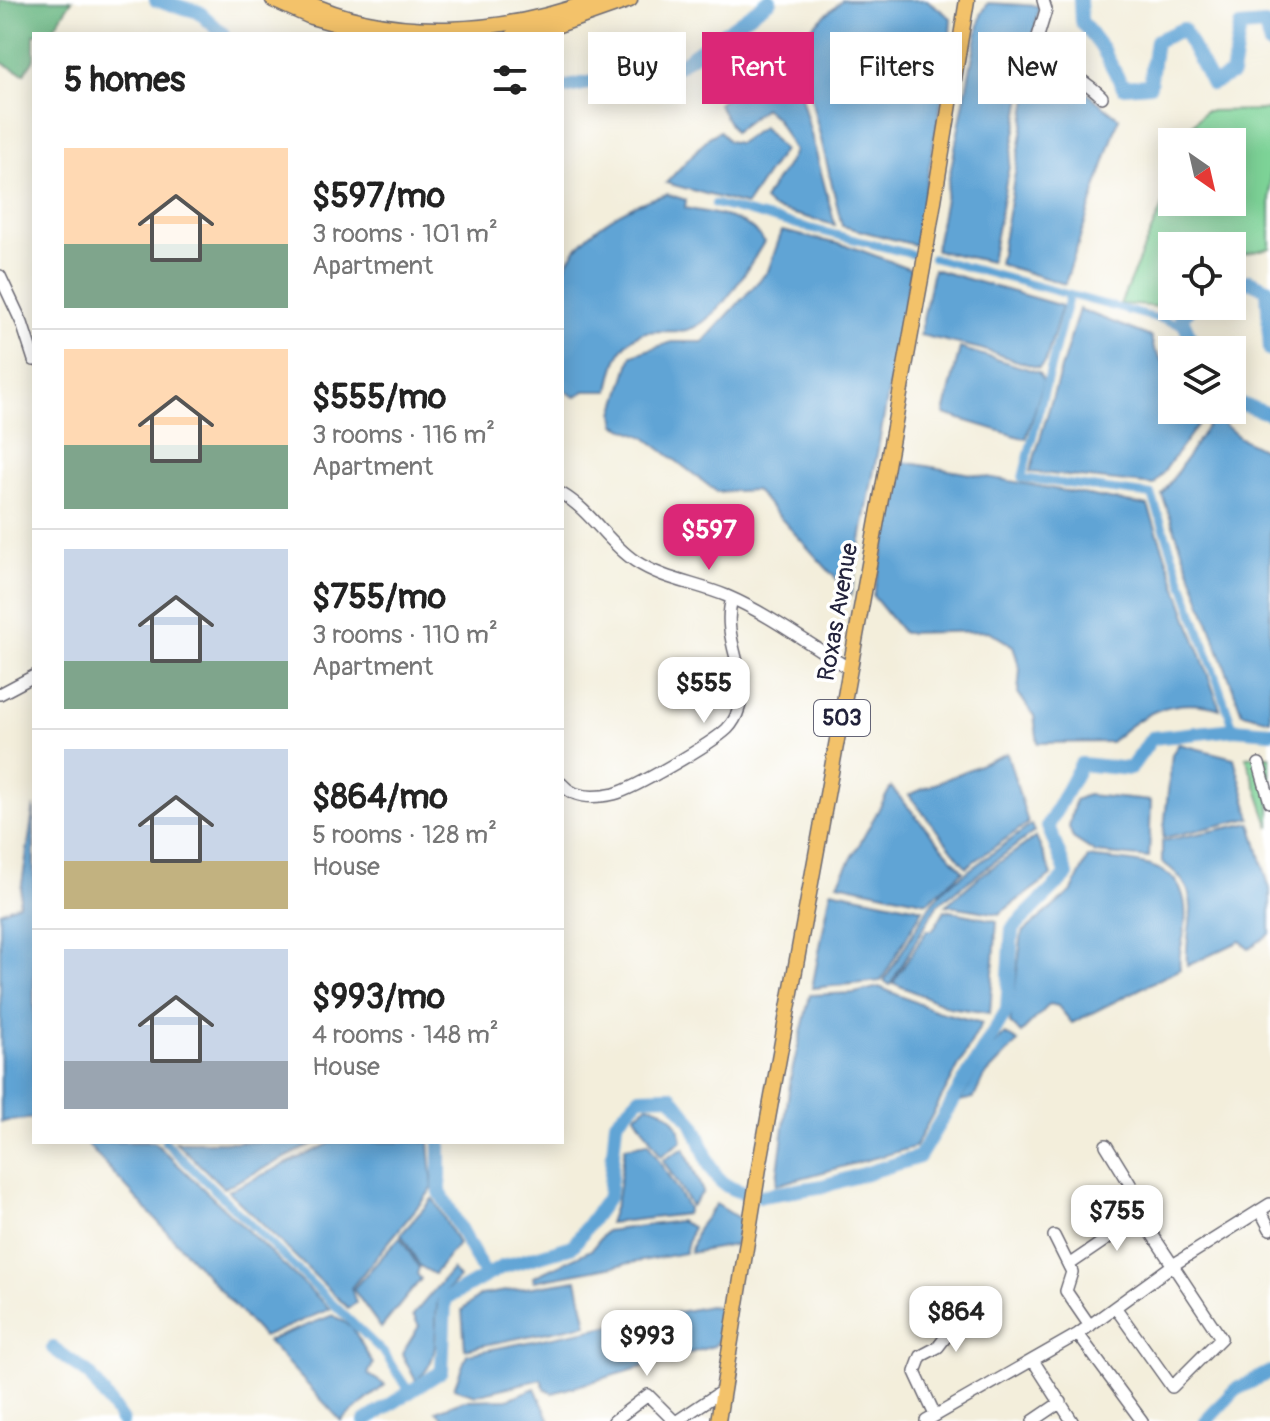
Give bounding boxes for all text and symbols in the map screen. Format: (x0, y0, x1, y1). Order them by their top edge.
chip: Buy (588, 32, 686, 104)
chip: Rent (702, 32, 814, 104)
chip: Filters (830, 32, 962, 104)
chip: New (978, 32, 1086, 104)
icon: filters (488, 58, 532, 102)
text: 5 homes (64, 59, 185, 102)
north arrow (1158, 128, 1246, 216)
map controls (1158, 128, 1246, 424)
text: $597/mo (312, 175, 445, 218)
icon: home (128, 180, 224, 276)
text: 3 rooms · 101 m² (312, 218, 498, 250)
button: locate (1158, 232, 1246, 320)
text: Apartment (312, 250, 433, 282)
button: layers (1158, 336, 1246, 424)
text: $555/mo (312, 376, 446, 419)
icon: home (128, 381, 224, 477)
text: 3 rooms · 116 m² (312, 419, 495, 451)
text: Apartment (312, 451, 433, 483)
pin: $597 (662, 504, 756, 572)
text: $597 (681, 514, 737, 546)
street label: Roxas Avenue (812, 541, 864, 683)
text: $755/mo (312, 576, 446, 619)
icon: home (128, 581, 224, 677)
text: 3 rooms · 110 m² (312, 619, 498, 651)
text: Apartment (312, 651, 433, 683)
pin: $555 (657, 657, 751, 725)
text: $555 (676, 667, 732, 699)
road number: 503 (814, 700, 870, 736)
text: $864/mo (312, 776, 448, 819)
icon: home (128, 781, 224, 877)
text: 5 rooms · 128 m² (312, 819, 497, 851)
text: House (312, 851, 380, 883)
text: $993/mo (312, 976, 445, 1019)
icon: home (128, 981, 224, 1077)
text: 4 rooms · 148 m² (312, 1019, 499, 1051)
text: House (312, 1051, 380, 1083)
pin: $755 (1070, 1185, 1164, 1253)
text: $755 (1089, 1195, 1145, 1227)
pin: $864 (909, 1286, 1003, 1354)
text: $864 (927, 1296, 985, 1328)
pin: $993 (600, 1310, 694, 1378)
text: $993 (619, 1320, 675, 1352)

